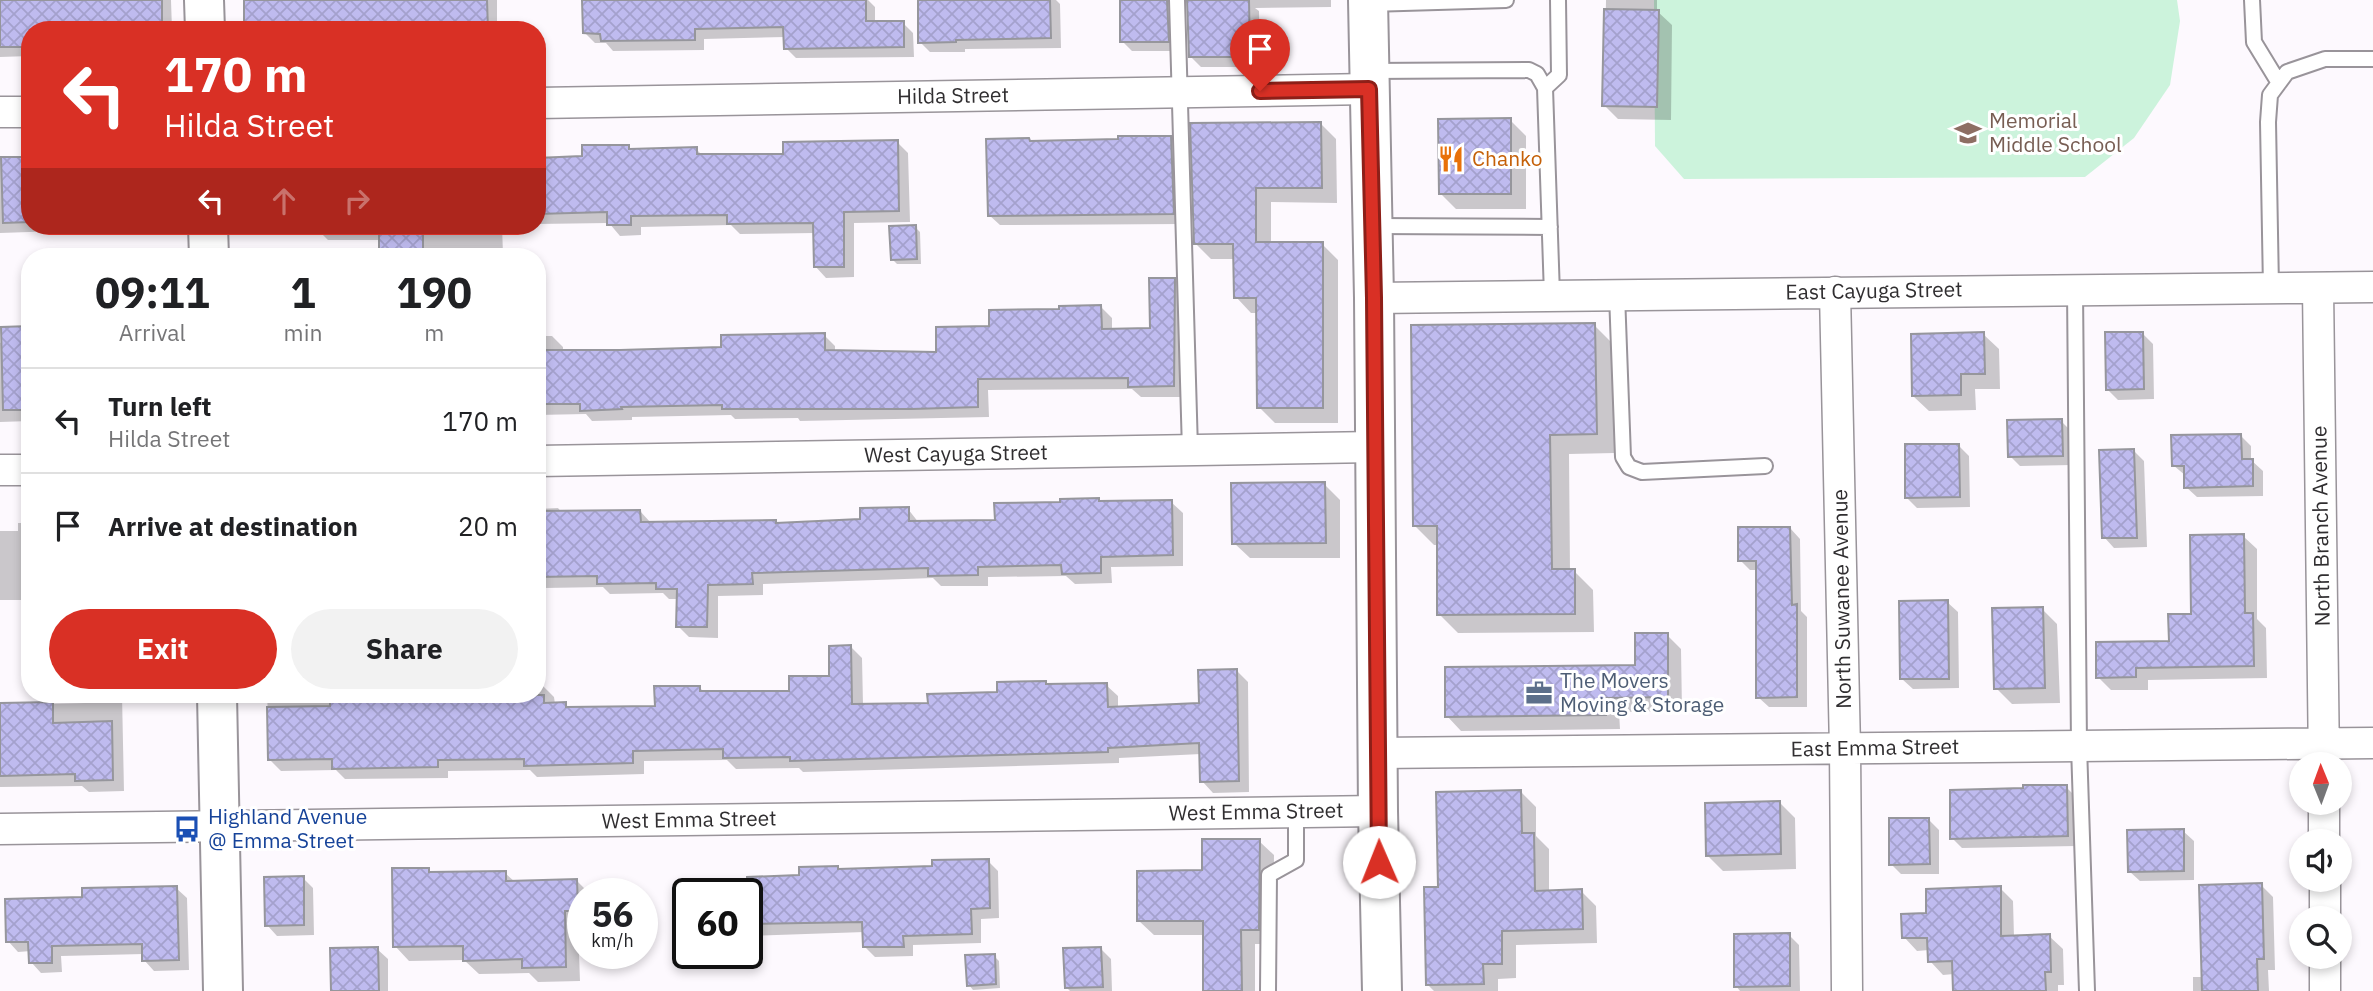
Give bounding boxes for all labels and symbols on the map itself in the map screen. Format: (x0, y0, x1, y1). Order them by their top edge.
pin (1230, 19, 1290, 91)
street label: Hilda Street (897, 80, 1009, 110)
place label: Memorial Middle School (1989, 106, 2122, 158)
school or university icon: Memorial Middle School (1953, 118, 1983, 148)
restaurant icon: Chanko (1436, 144, 1466, 174)
place label: Chanko (1472, 144, 1543, 172)
street label: East Cayuga Street (1785, 274, 1963, 306)
street label: North Branch Avenue (2304, 425, 2336, 627)
street label: West Cayuga Street (864, 437, 1048, 469)
street label: North Suwanee Avenue (1825, 489, 1857, 709)
place label: The Movers Moving & Storage (1560, 666, 1724, 718)
office icon: The Movers Moving & Storage (1524, 678, 1554, 708)
street label: East Emma Street (1790, 732, 1959, 762)
north arrow (2289, 752, 2352, 816)
street label: West Emma Street (1168, 795, 1344, 827)
place label: Highland Avenue @ Emma Street (208, 802, 367, 854)
street label: West Emma Street (601, 803, 777, 835)
bus stop icon: Highland Avenue @ Emma Street (172, 814, 202, 844)
position arrow (1342, 825, 1416, 899)
speed limit sign: 60 (672, 878, 763, 969)

